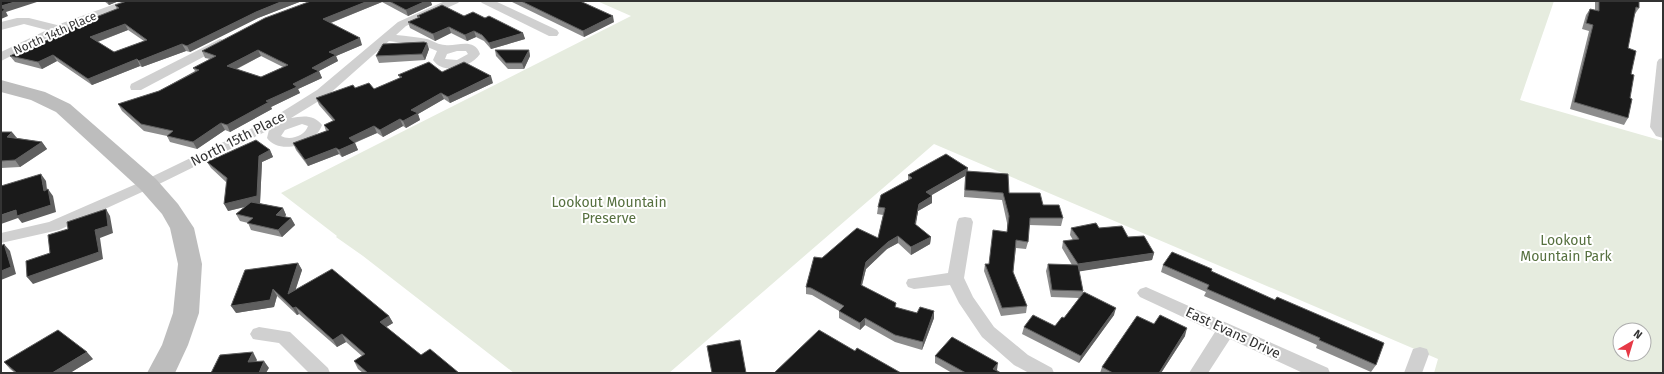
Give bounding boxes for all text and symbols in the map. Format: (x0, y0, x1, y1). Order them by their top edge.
street label: North 14th Place (11, 8, 99, 58)
street label: North 15th Place (188, 108, 288, 170)
park label: Lookout Mountain Preserve (551, 194, 667, 227)
park label: Lookout Mountain Park (1520, 232, 1613, 265)
street label: East Evans Drive (1183, 304, 1283, 362)
north arrow (1612, 322, 1652, 362)
text: N (1631, 327, 1645, 342)

